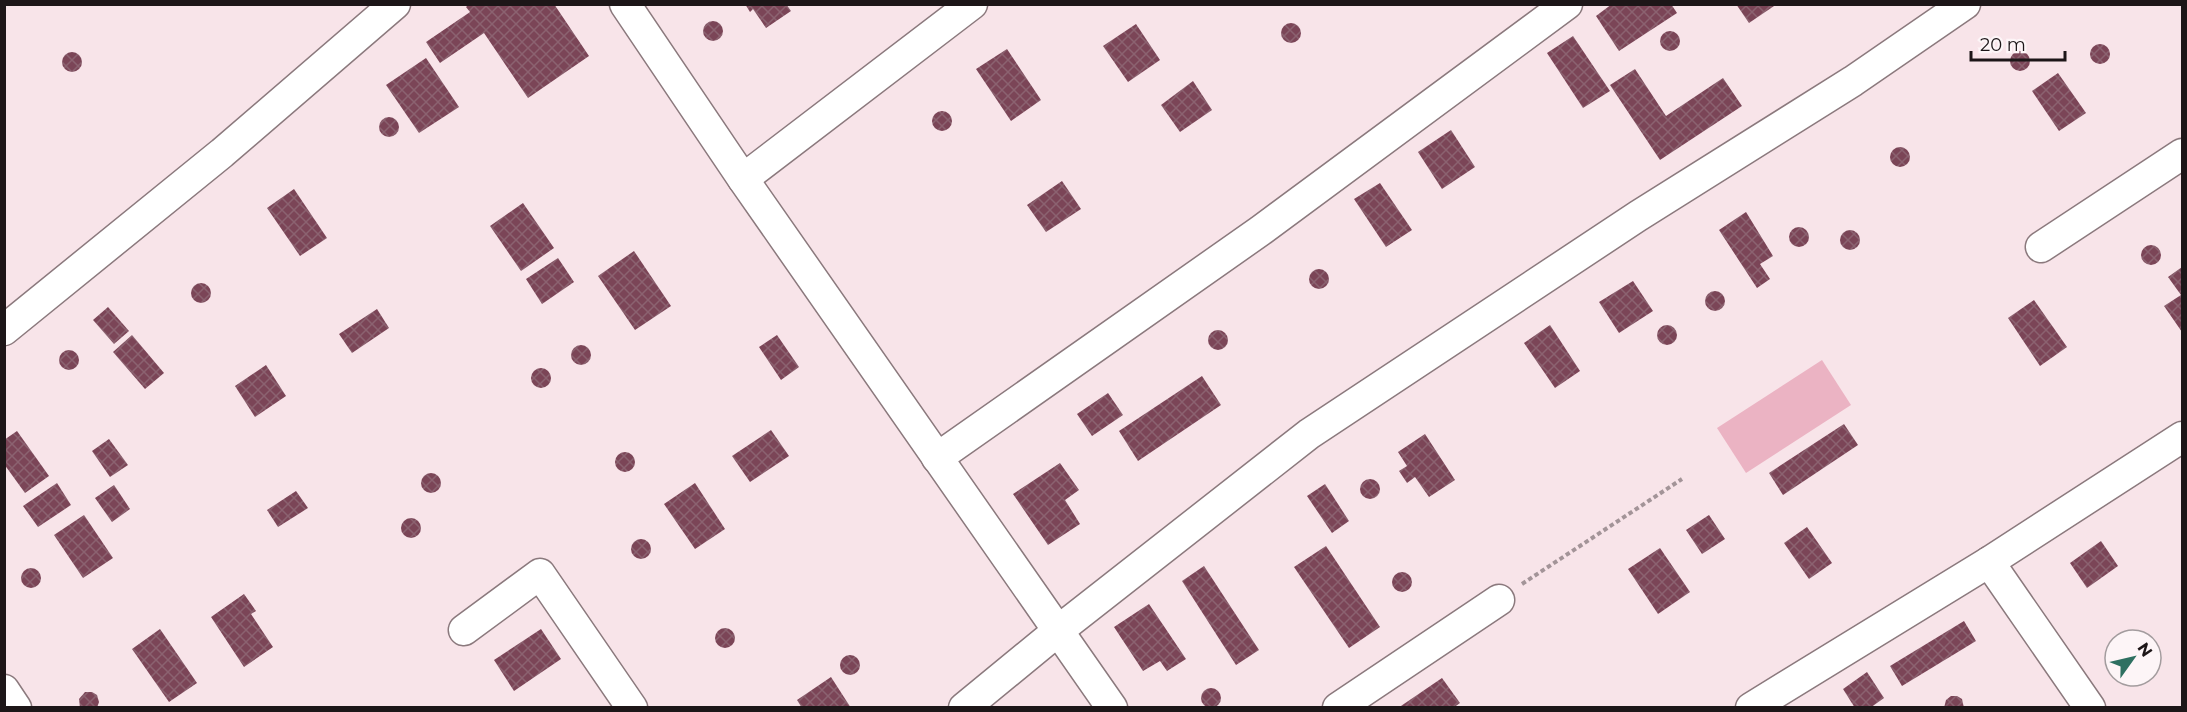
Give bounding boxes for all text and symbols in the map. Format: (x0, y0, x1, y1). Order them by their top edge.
scale bar (1971, 24, 2066, 62)
text: 20 m (1980, 34, 2026, 56)
north arrow (2103, 628, 2163, 688)
text: N (2134, 639, 2157, 661)

